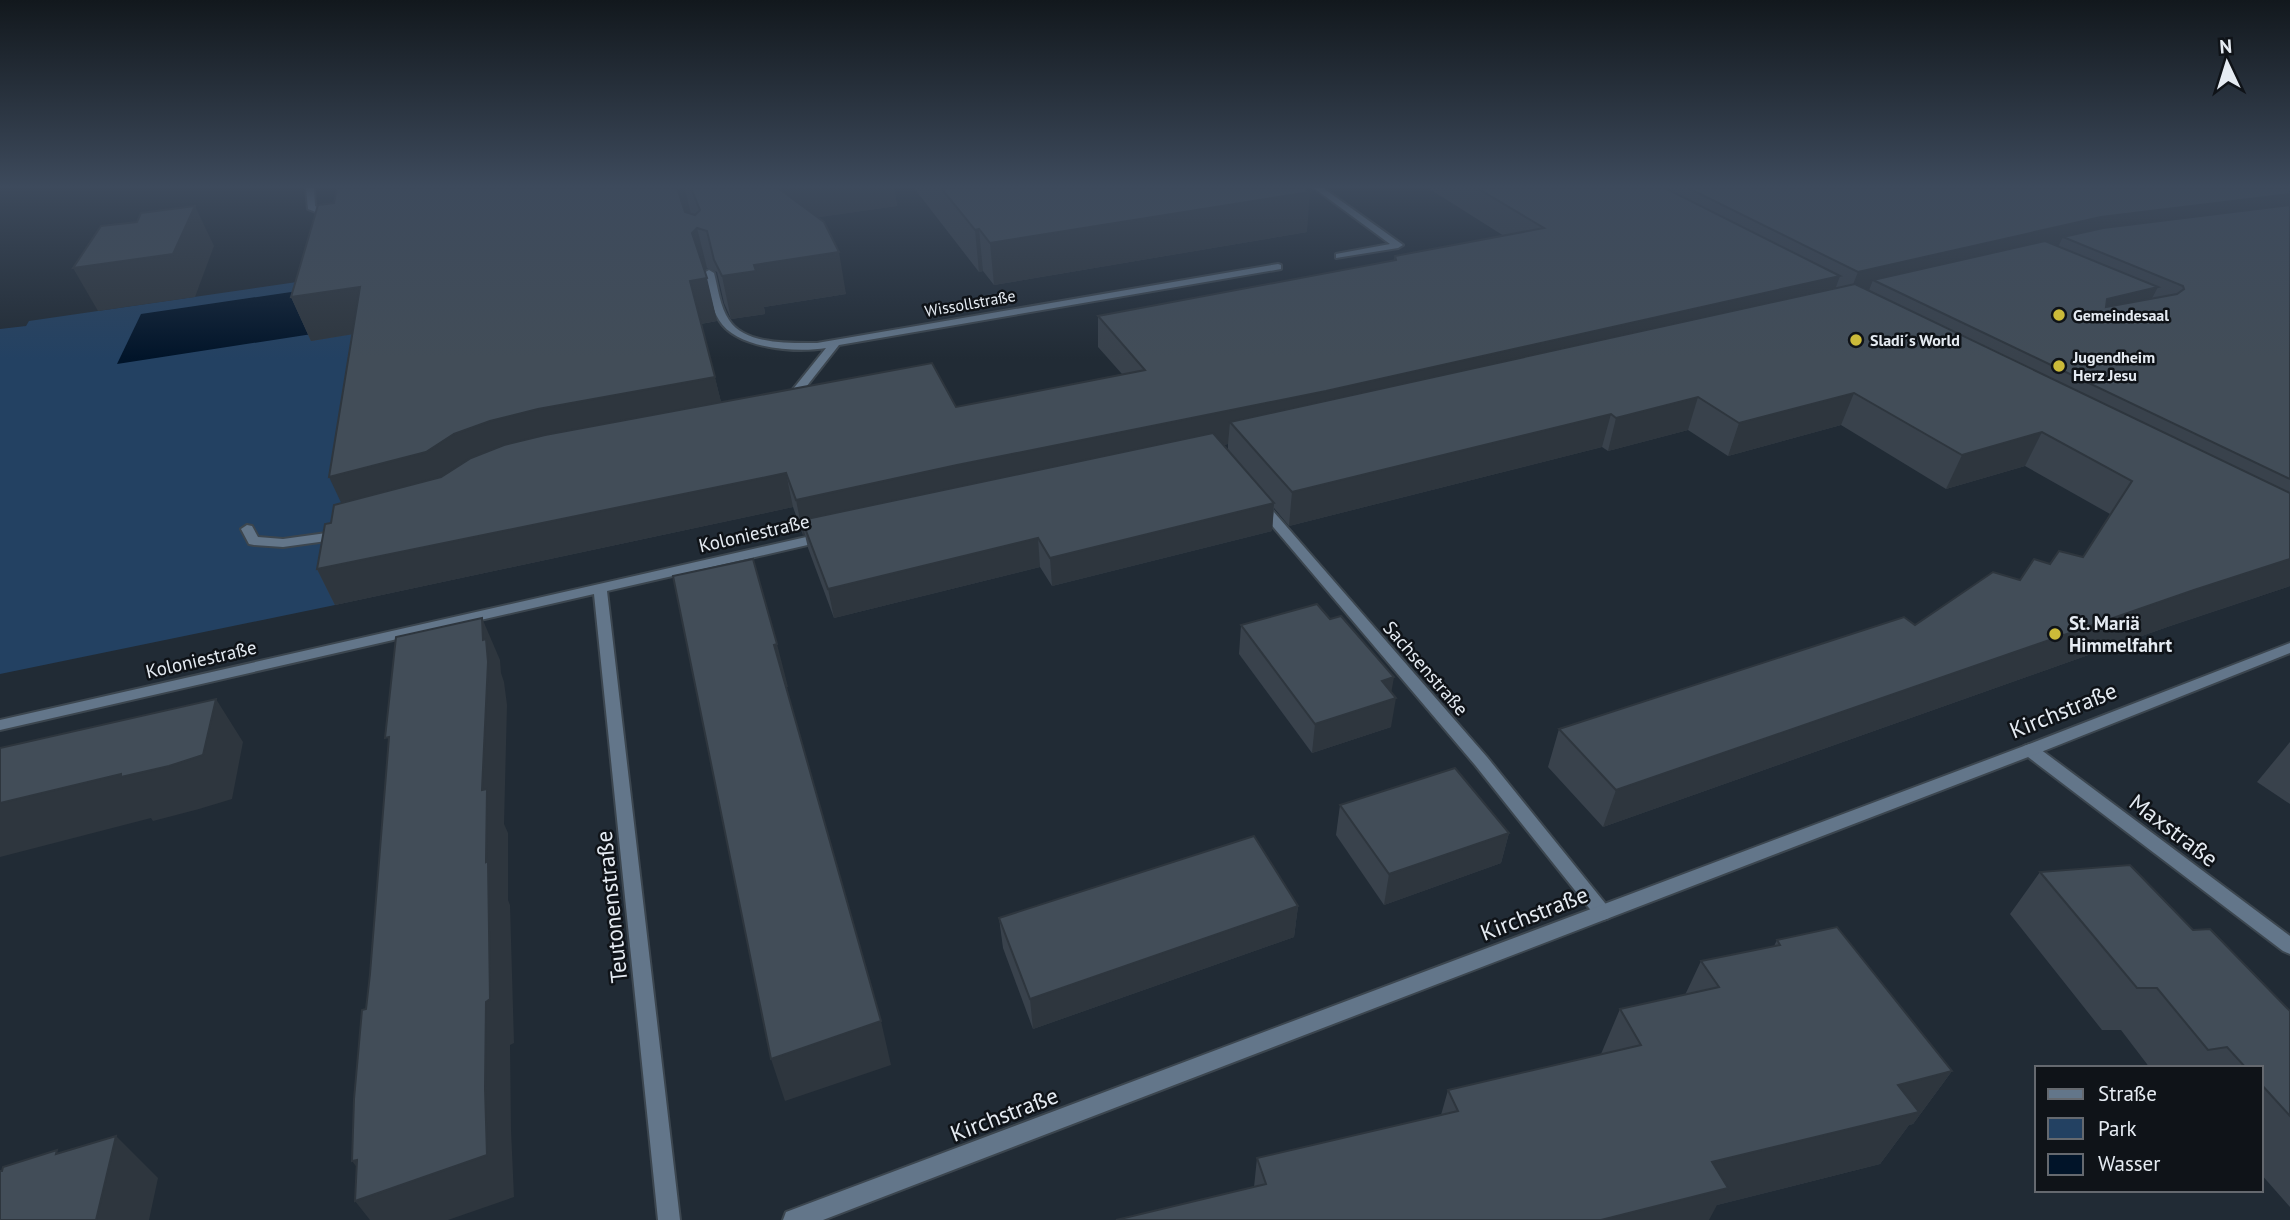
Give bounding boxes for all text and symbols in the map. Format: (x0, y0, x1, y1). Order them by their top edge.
north arrow (2192, 28, 2262, 98)
text: N (2219, 34, 2233, 58)
street label: Wissollstraße (923, 285, 1017, 321)
place label: Gemeindesaal (2073, 305, 2169, 325)
marker: Gemeindesaal (2051, 307, 2067, 323)
place label: Sladi´s World (1870, 330, 1960, 350)
marker: Sladi´s World (1848, 332, 1864, 348)
place label: Jugendheim Herz Jesu (2072, 347, 2155, 385)
marker: Jugendheim Herz Jesu (2051, 358, 2067, 374)
street label: Koloniestraße (696, 509, 812, 557)
place label: St. Mariä Himmelfahrt (2069, 611, 2172, 657)
street label: Sachsenstraße (1378, 616, 1474, 720)
marker: St. Mariä Himmelfahrt (2047, 626, 2063, 642)
street label: Koloniestraße (143, 635, 259, 683)
street label: Kirchstraße (2005, 675, 2121, 745)
street label: Maxstraße (2124, 787, 2224, 873)
street label: Teutonenstraße (589, 830, 633, 984)
street label: Kirchstraße (1476, 879, 1592, 947)
legend (2035, 1066, 2262, 1192)
street label: Kirchstraße (946, 1080, 1062, 1148)
text: Straße (2098, 1080, 2157, 1107)
text: Park (2098, 1115, 2137, 1142)
text: Wasser (2098, 1150, 2160, 1177)

